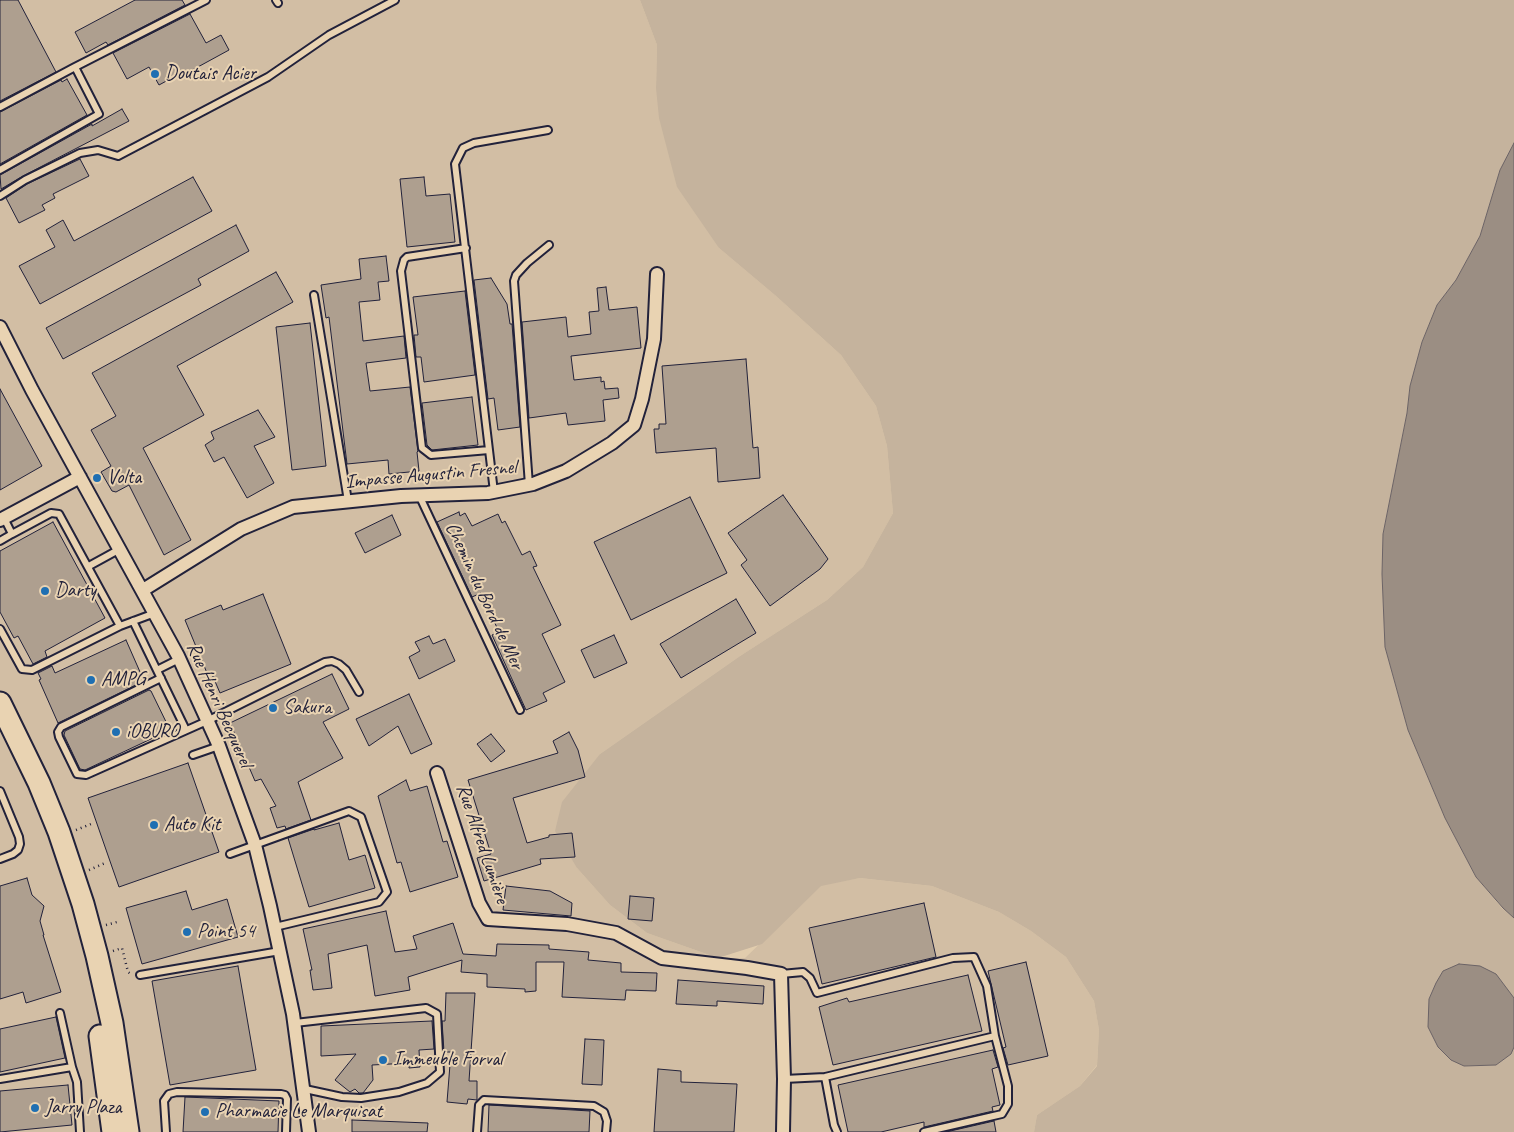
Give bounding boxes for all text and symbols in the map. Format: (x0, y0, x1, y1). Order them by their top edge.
place label: Doutais Acier (165, 62, 256, 86)
marker: Doutais Acier (149, 68, 161, 80)
street label: Impasse Augustin Fresnel (345, 456, 517, 494)
place label: Volta (107, 466, 141, 490)
marker: Volta (91, 472, 103, 484)
street label: Chemin du Bord de Mer (439, 519, 529, 673)
place label: Darty (55, 579, 96, 603)
marker: Darty (39, 585, 51, 597)
street label: Rue Henri Becquerel (181, 639, 257, 771)
place label: AMPG (101, 668, 145, 692)
marker: AMPG (85, 674, 97, 686)
place label: Sakura (283, 696, 331, 720)
marker: Sakura (267, 702, 279, 714)
place label: iOBURO (126, 720, 179, 744)
marker: iOBURO (110, 726, 122, 738)
street label: Rue Alfred Lumière (450, 781, 514, 907)
place label: Auto Kit (164, 813, 220, 837)
marker: Auto Kit (148, 819, 160, 831)
place label: Point 54 (197, 920, 255, 944)
marker: Point 54 (181, 926, 193, 938)
place label: Immeuble Forval (393, 1048, 503, 1072)
marker: Immeuble Forval (377, 1054, 389, 1066)
place label: Jarry Plaza (45, 1096, 122, 1120)
place label: Pharmacie Le Marquisat (215, 1100, 382, 1124)
marker: Jarry Plaza (29, 1102, 41, 1114)
marker: Pharmacie Le Marquisat (199, 1106, 211, 1118)

